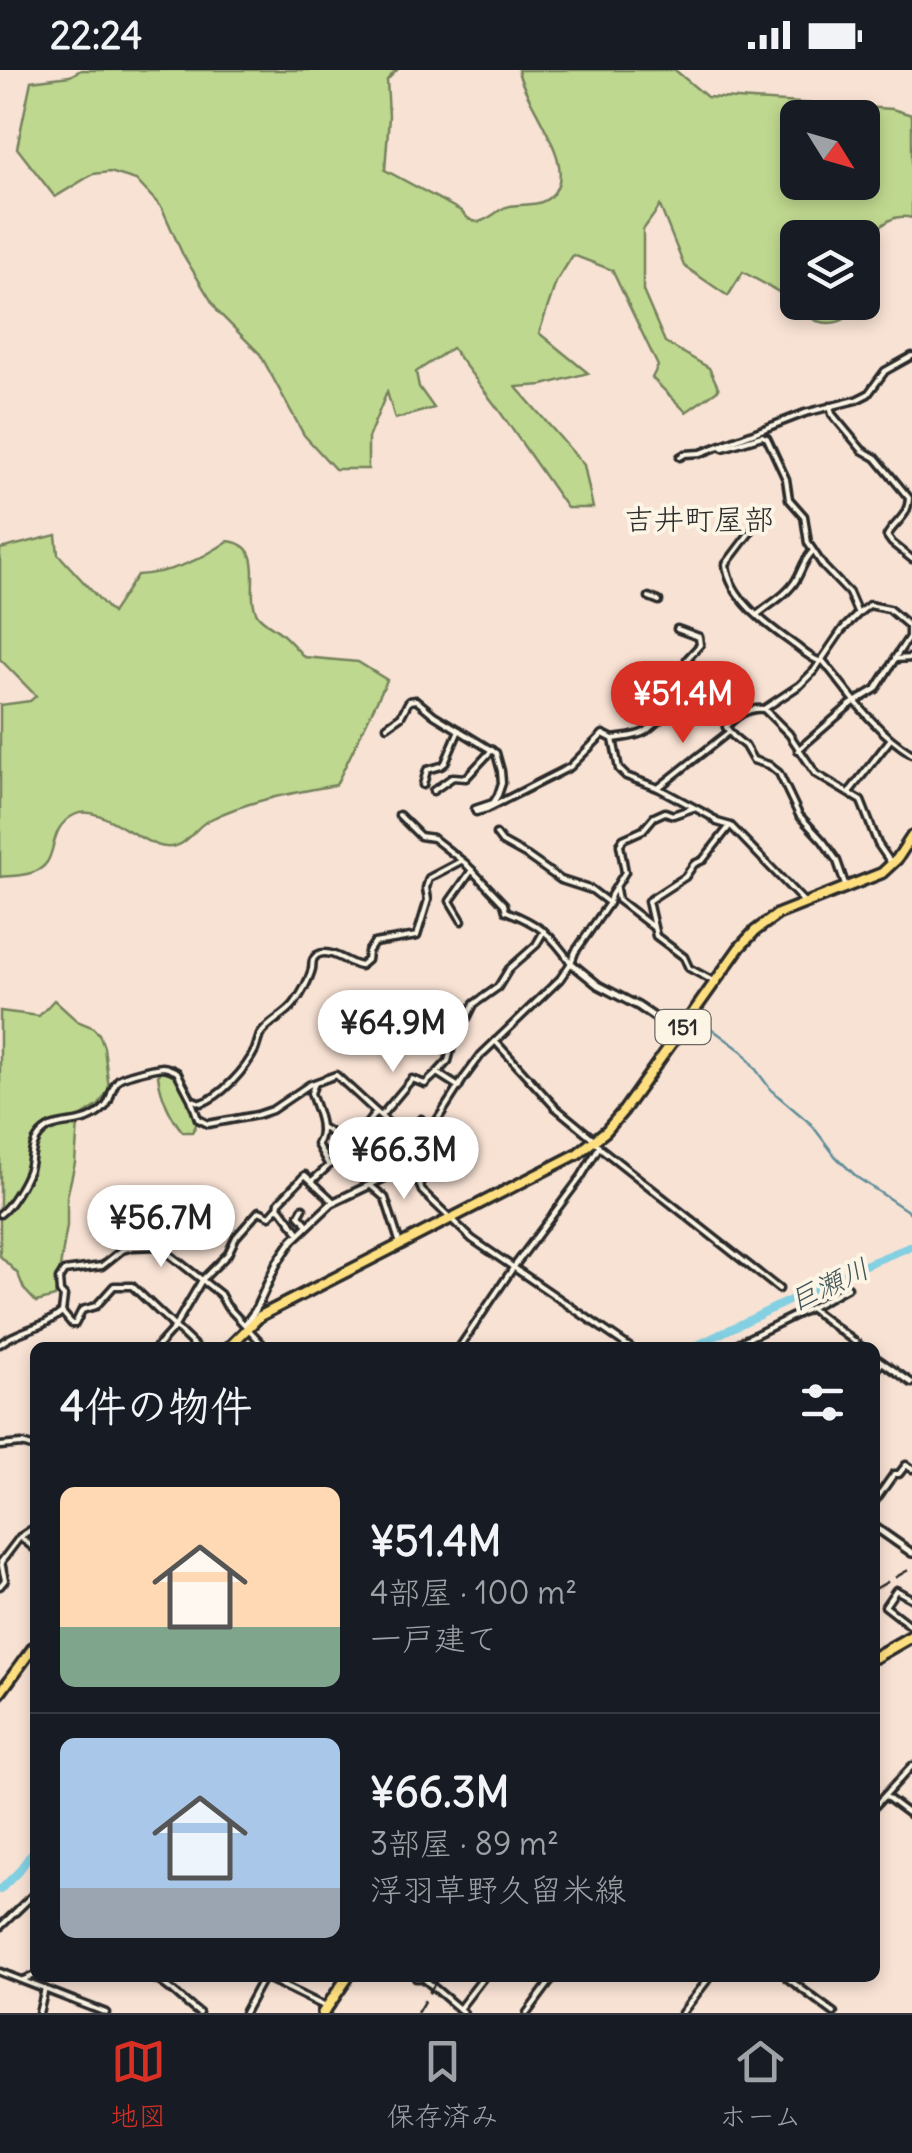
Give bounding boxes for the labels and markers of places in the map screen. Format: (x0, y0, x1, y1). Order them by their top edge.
pin: ¥51.4M (602, 661, 764, 746)
pin: ¥64.9M (312, 990, 474, 1075)
pin: ¥66.3M (323, 1117, 485, 1202)
pin: ¥56.7M (80, 1185, 242, 1270)

